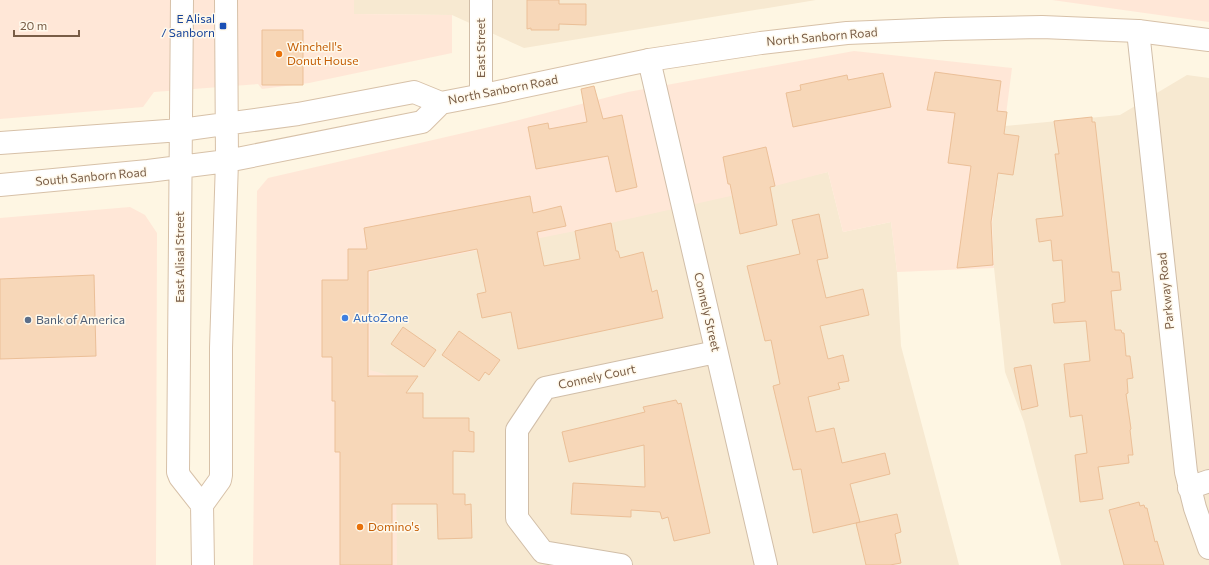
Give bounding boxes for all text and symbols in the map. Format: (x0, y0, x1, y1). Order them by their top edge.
place label: E Alisal / Sanborn (161, 11, 215, 39)
scale bar (14, 12, 79, 38)
text: 20 m (20, 18, 47, 32)
street label: East Street (473, 18, 487, 78)
marker: E Alisal / Sanborn (218, 21, 228, 31)
street label: North Sanborn Road (766, 24, 878, 48)
place label: Winchell's Donut House (287, 39, 358, 67)
marker: Winchell's Donut House (274, 49, 284, 59)
street label: North Sanborn Road (447, 71, 559, 107)
street label: South Sanborn Road (35, 164, 147, 188)
street label: East Alisal Street (172, 211, 186, 303)
street label: Parkway Road (1154, 252, 1176, 330)
street label: Connely Street (692, 271, 724, 353)
place label: AutoZone (353, 310, 408, 324)
place label: Bank of America (36, 312, 125, 326)
marker: AutoZone (340, 313, 350, 323)
marker: Bank of America (23, 315, 33, 325)
street label: Connely Court (557, 361, 637, 391)
place label: Domino's (368, 519, 420, 533)
marker: Domino's (355, 522, 365, 532)

